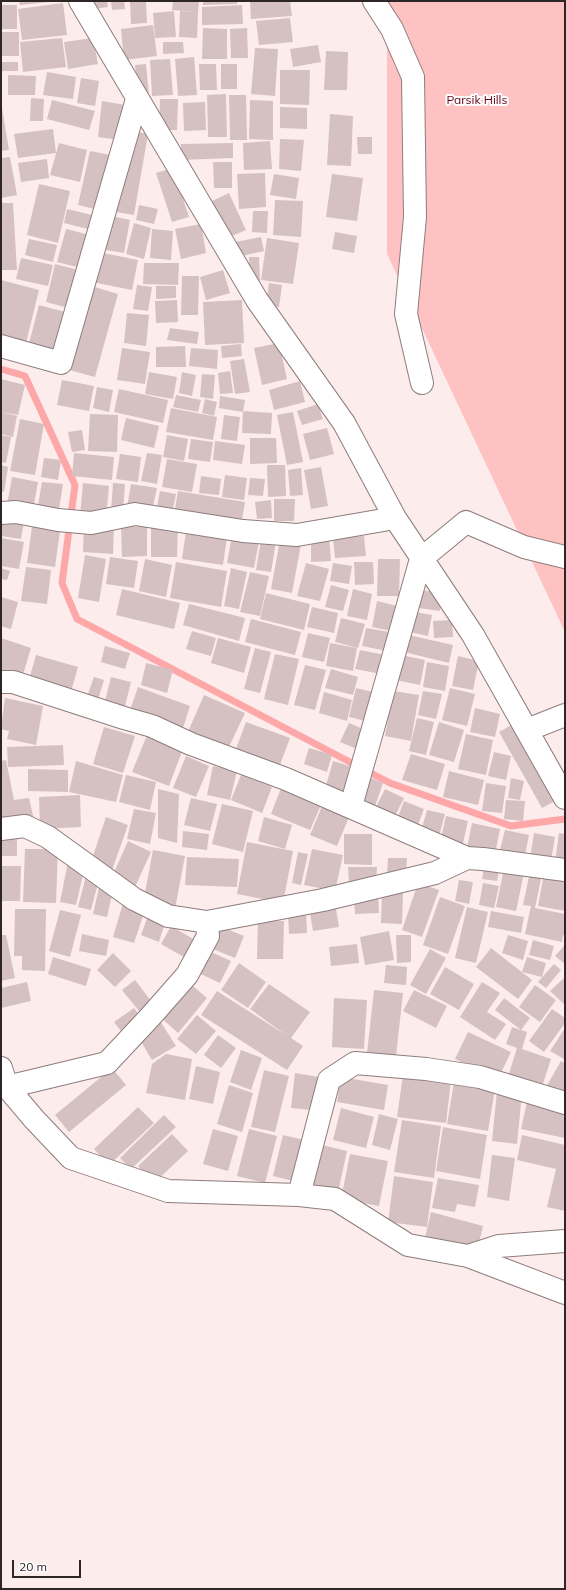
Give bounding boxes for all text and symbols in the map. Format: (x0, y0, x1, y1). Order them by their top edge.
park label: Parsik Hills (447, 93, 507, 107)
scale bar (14, 1552, 83, 1578)
text: 20 m (19, 1559, 47, 1574)

